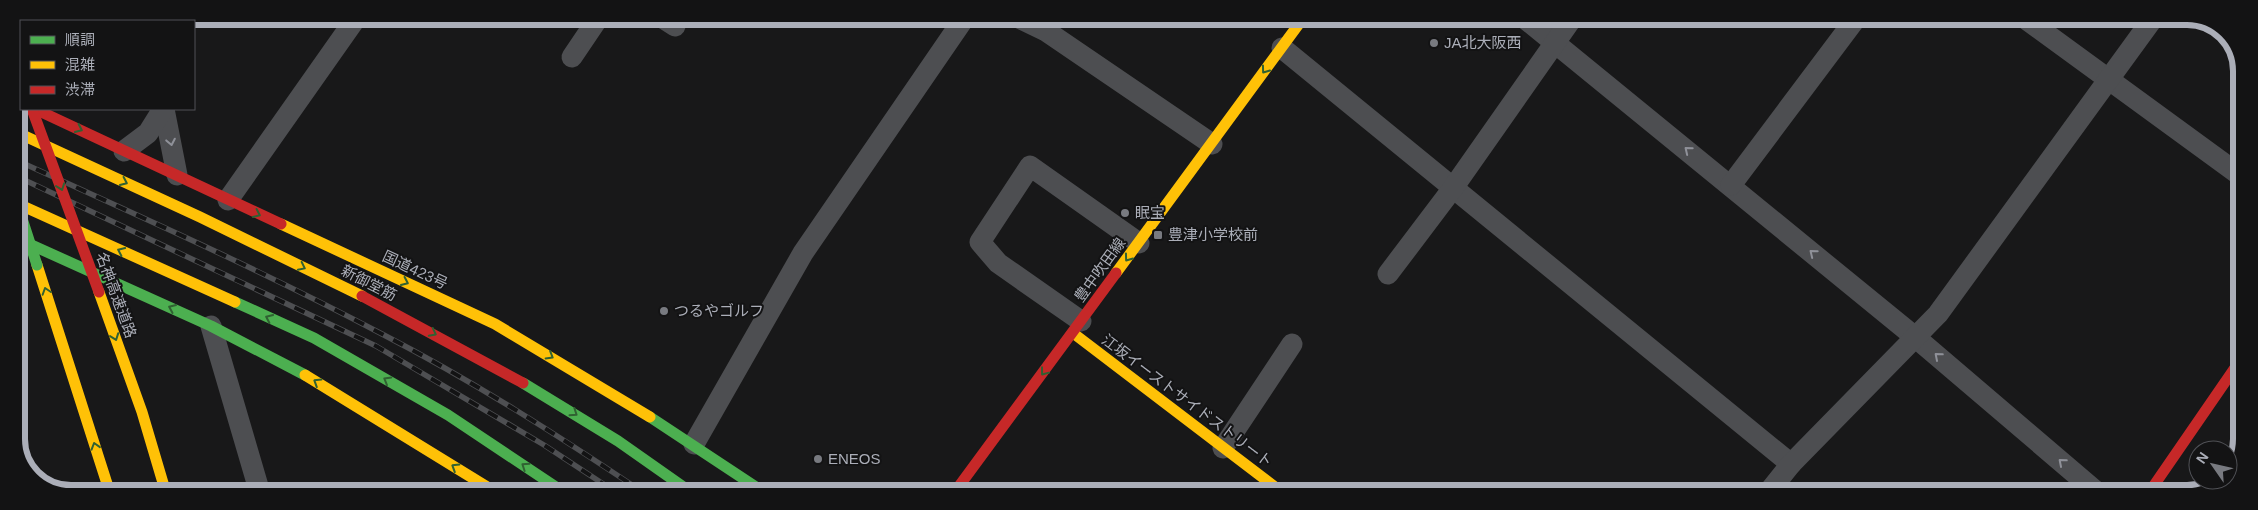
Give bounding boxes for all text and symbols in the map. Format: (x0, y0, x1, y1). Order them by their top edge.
legend (20, 20, 195, 110)
text: 順調 (65, 31, 95, 48)
place label: JA北大阪西 (1444, 34, 1522, 51)
marker: JA北大阪西 (1428, 37, 1440, 49)
text: 混雑 (65, 56, 95, 73)
one-way arrow (1262, 64, 1271, 74)
text: 渋滞 (65, 81, 95, 98)
one-way arrow (74, 123, 83, 134)
one-way arrow (165, 138, 175, 147)
one-way arrow (1684, 146, 1693, 155)
one-way arrow (119, 175, 128, 186)
one-way arrow (55, 183, 65, 191)
place label: 眠宝 (1135, 204, 1165, 221)
one-way arrow (252, 207, 261, 218)
marker: 眠宝 (1119, 207, 1131, 219)
place label: 豊津小学校前 (1168, 226, 1258, 243)
marker: 豊津小学校前 (1152, 229, 1164, 241)
street label: 豊中吹田線 (1071, 234, 1129, 305)
one-way arrow (117, 246, 126, 257)
street label: 国道423号 (380, 247, 451, 292)
street label: 名神高速道路 (93, 250, 140, 340)
one-way arrow (1810, 250, 1819, 258)
one-way arrow (1125, 252, 1134, 262)
one-way arrow (297, 260, 306, 270)
street label: 新御堂筋 (339, 261, 400, 304)
one-way arrow (400, 276, 409, 286)
one-way arrow (42, 288, 52, 296)
place label: つるやゴルフ (674, 302, 764, 319)
one-way arrow (168, 304, 177, 315)
marker: つるやゴルフ (658, 305, 670, 317)
one-way arrow (265, 314, 274, 324)
one-way arrow (428, 327, 437, 337)
street label: 江坂イーストサイドストリート (1099, 331, 1276, 470)
one-way arrow (109, 333, 119, 341)
one-way arrow (544, 349, 553, 359)
one-way arrow (1935, 353, 1944, 362)
one-way arrow (1041, 366, 1050, 376)
one-way arrow (383, 376, 392, 386)
one-way arrow (313, 379, 322, 388)
one-way arrow (569, 407, 578, 416)
north arrow (2188, 440, 2238, 490)
one-way arrow (91, 442, 101, 451)
text: N (2193, 449, 2212, 466)
place label: ENEOS (828, 450, 881, 467)
marker: ENEOS (812, 453, 824, 465)
one-way arrow (2058, 459, 2067, 468)
one-way arrow (521, 462, 530, 472)
one-way arrow (451, 464, 460, 474)

